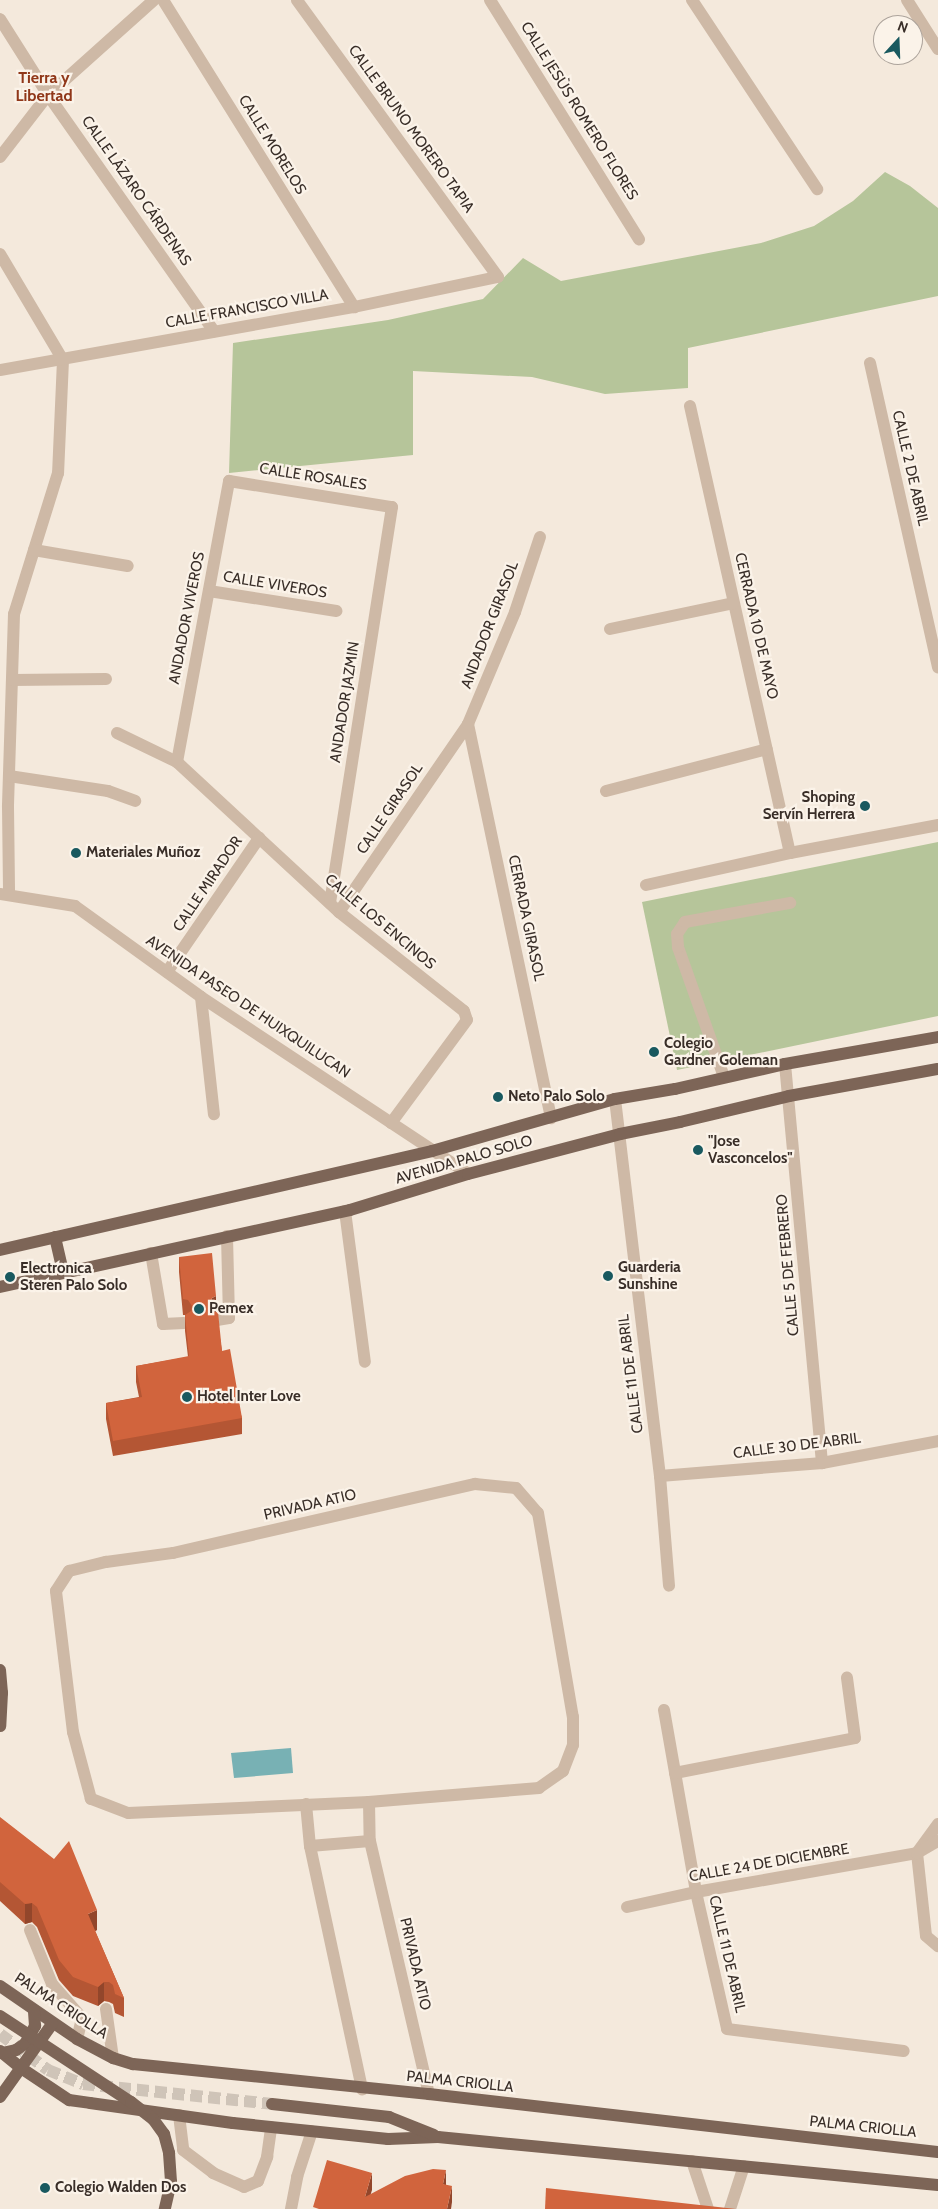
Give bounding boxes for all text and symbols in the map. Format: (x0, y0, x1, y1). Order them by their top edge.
north arrow (873, 15, 923, 65)
text: N (895, 17, 911, 37)
street label: CALLE JESÙS ROMERO FLORES (517, 19, 641, 203)
street label: CALLE BRUNO MORERO TAPIA (344, 42, 478, 216)
district label: Tierra y Libertad (15, 68, 73, 106)
street label: CALLE MORELOS (234, 92, 310, 198)
street label: CALLE LÁZARO CÁRDENAS (77, 113, 195, 269)
street label: CALLE FRANCISCO VILLA (164, 286, 330, 332)
street label: CALLE 2 DE ABRIL (888, 409, 932, 527)
street label: CALLE ROSALES (258, 460, 368, 494)
street label: ANDADOR VIVEROS (165, 550, 209, 686)
street label: CERRADA 10 DE MAYO (730, 551, 782, 701)
street label: ANDADOR GIRASOL (457, 559, 523, 691)
street label: CALLE VIVEROS (222, 568, 328, 602)
street label: ANDADOR JAZMIN (327, 640, 363, 764)
street label: CALLE GIRASOL (353, 760, 427, 858)
place label: Shoping Servín Herrera (763, 788, 855, 823)
marker: Shoping Servín Herrera (859, 800, 871, 812)
street label: CALLE MIRADOR (170, 833, 246, 935)
place label: Materiales Muñoz (86, 844, 200, 862)
marker: Materiales Muñoz (70, 847, 82, 859)
street label: CERRADA GIRASOL (504, 853, 548, 983)
street label: CALLE LOS ENCINOS (321, 870, 439, 974)
street label: AVENIDA PASEO DE HUIXQUILUCAN (142, 932, 354, 1082)
place label: Colegio Gardner Goleman (664, 1034, 778, 1069)
marker: Colegio Gardner Goleman (648, 1046, 660, 1058)
place label: Neto Palo Solo (508, 1088, 605, 1106)
marker: Neto Palo Solo (492, 1091, 504, 1103)
street label: AVENIDA PALO SOLO (393, 1132, 535, 1188)
place label: "Jose Vasconcelos" (708, 1132, 793, 1167)
marker: "Jose Vasconcelos" (692, 1144, 704, 1156)
street label: CALLE 5 DE FEBRERO (773, 1193, 803, 1337)
place label: Guarderia Sunshine (618, 1258, 681, 1293)
place label: Electronica Steren Palo Solo (20, 1259, 127, 1294)
marker: Guarderia Sunshine (602, 1270, 614, 1282)
marker: Electronica Steren Palo Solo (4, 1271, 16, 1283)
place label: Pemex (209, 1300, 254, 1318)
marker: Pemex (193, 1303, 205, 1315)
street label: CALLE 11 DE ABRIL (615, 1314, 647, 1434)
place label: Hotel Inter Love (197, 1388, 301, 1406)
marker: Hotel Inter Love (181, 1391, 193, 1403)
street label: CALLE 30 DE ABRIL (732, 1429, 862, 1463)
street label: PRIVADA ATIO (262, 1486, 358, 1524)
street label: CALLE 24 DE DICIEMBRE (688, 1840, 850, 1886)
street label: CALLE 11 DE ABRIL (705, 1894, 749, 2014)
street label: PRIVADA ATIO (396, 1916, 434, 2012)
street label: PALMA CRIOLLA (11, 1969, 111, 2043)
street label: PALMA CRIOLLA (406, 2067, 514, 2097)
street label: PALMA CRIOLLA (809, 2112, 917, 2142)
place label: Colegio Walden Dos (55, 2179, 186, 2197)
marker: Colegio Walden Dos (39, 2182, 51, 2194)

